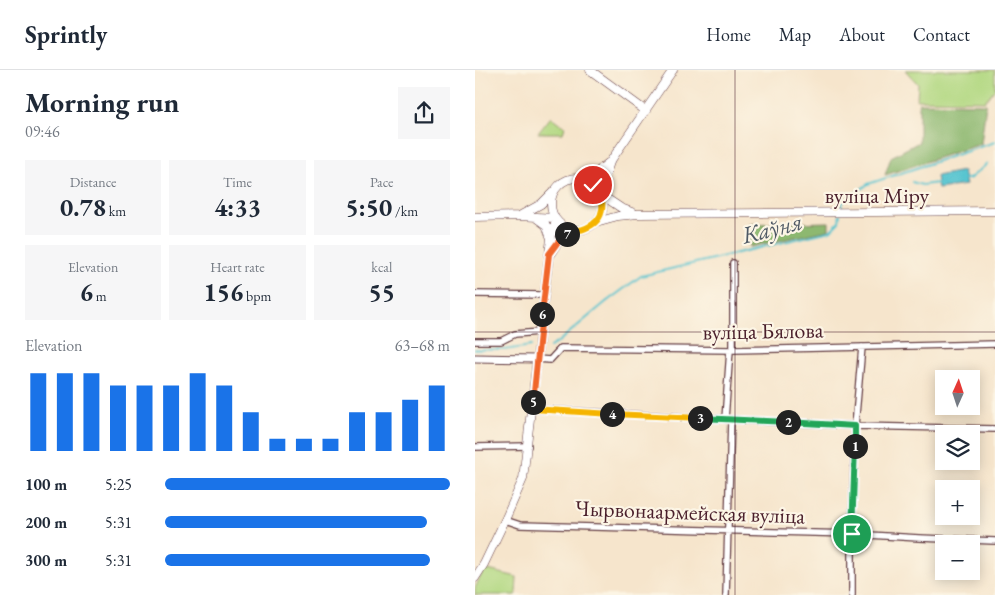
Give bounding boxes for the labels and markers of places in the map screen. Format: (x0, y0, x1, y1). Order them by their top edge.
pin (572, 164, 614, 206)
pin: 7 (555, 222, 579, 246)
pin: 6 (529, 302, 555, 326)
pin: 5 (521, 390, 545, 414)
pin: 4 (599, 402, 625, 426)
pin: 3 (687, 406, 713, 430)
pin: 2 (775, 410, 801, 434)
pin: 1 (843, 434, 867, 458)
pin (831, 513, 873, 555)

